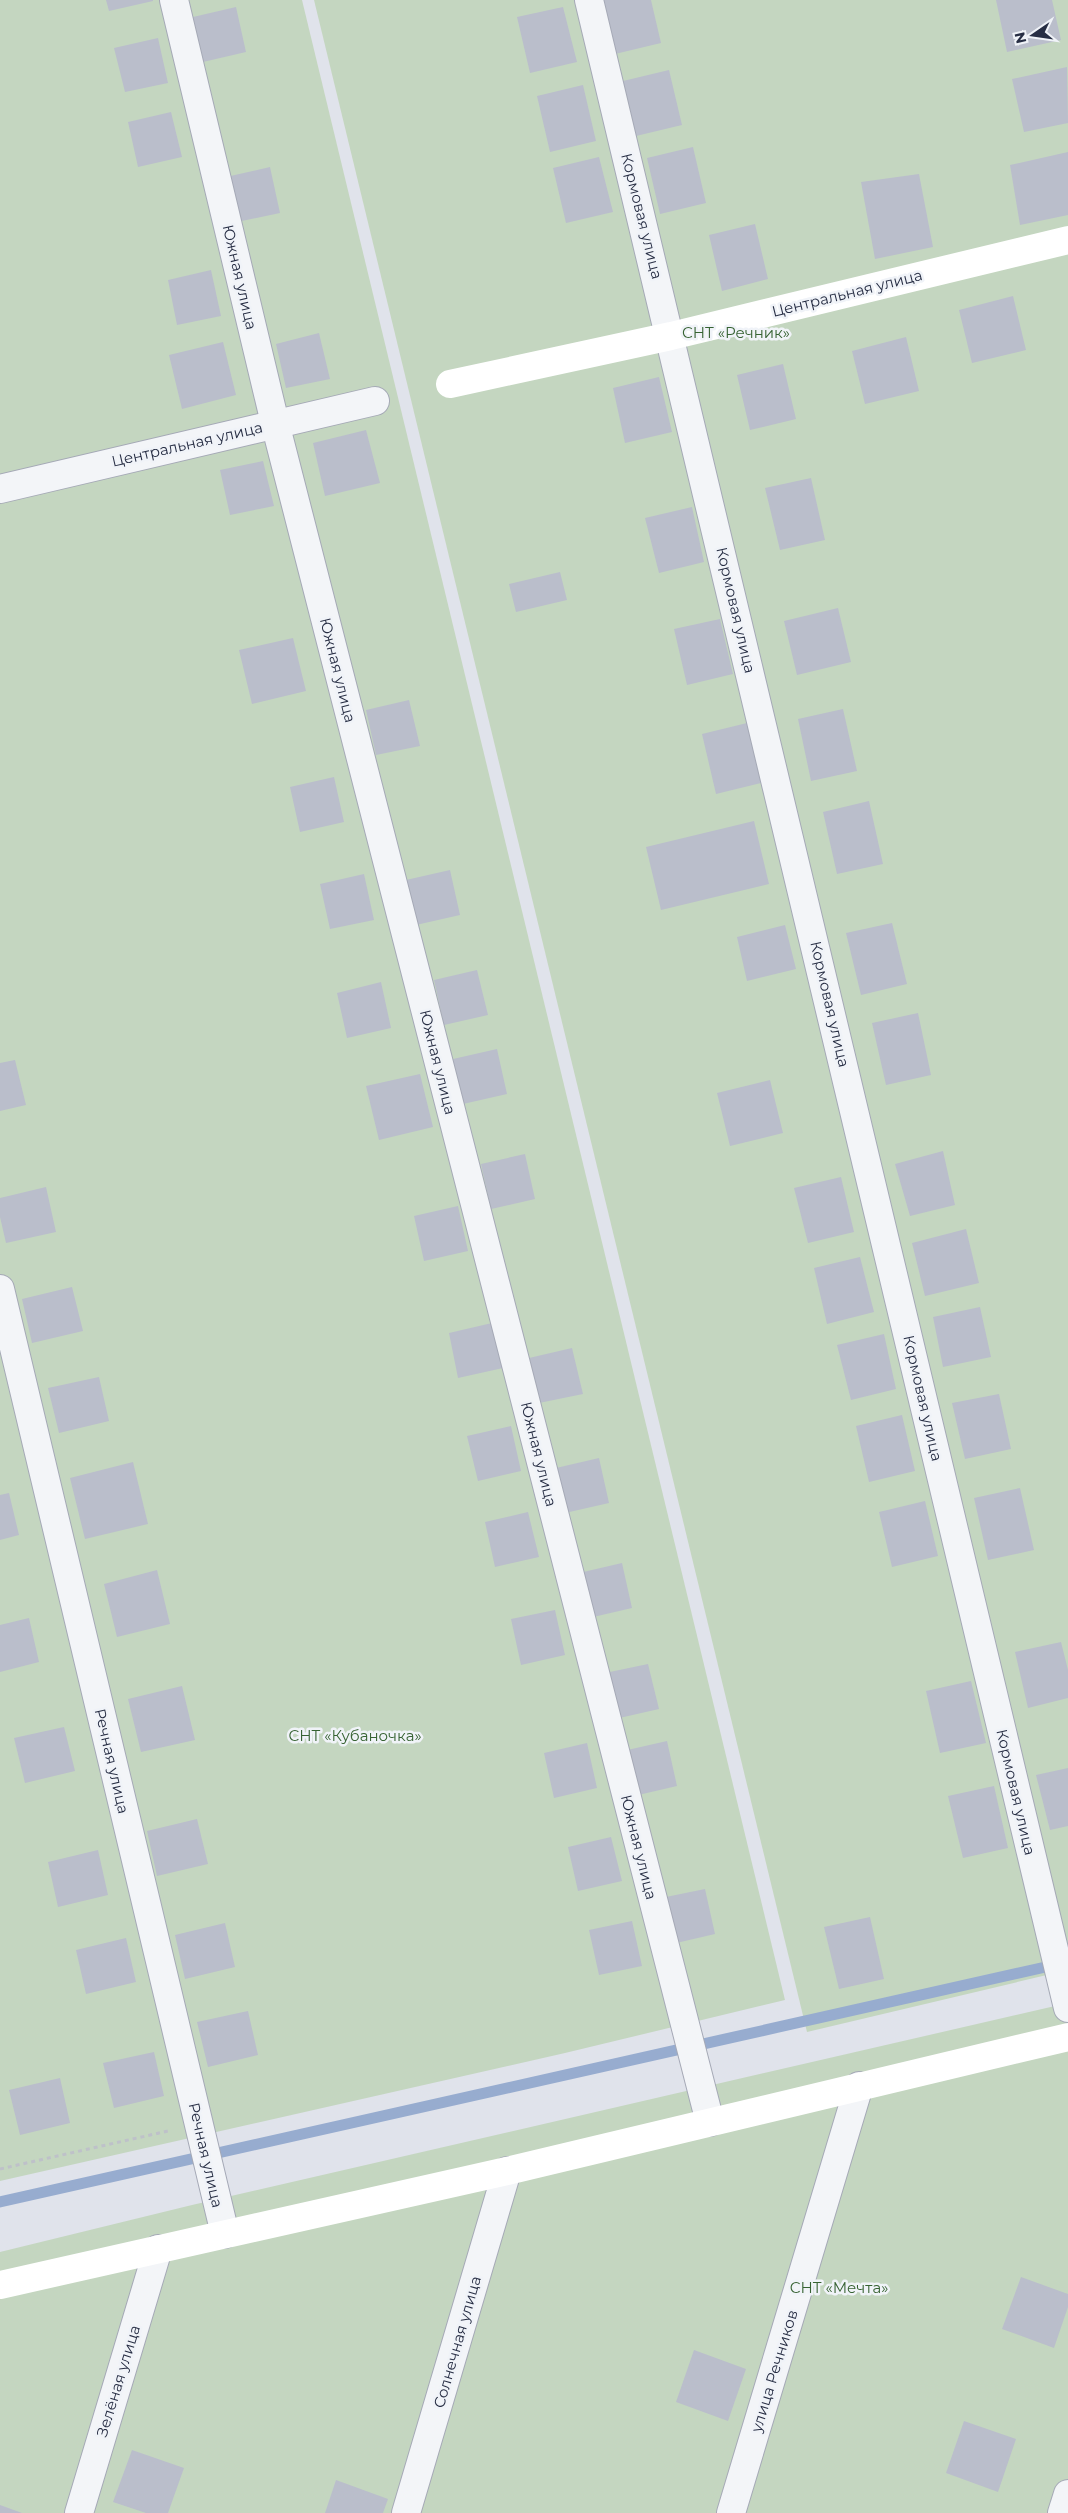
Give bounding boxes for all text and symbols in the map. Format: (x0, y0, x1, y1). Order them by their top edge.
north arrow (1008, 10, 1058, 60)
text: N (1010, 30, 1030, 45)
street label: Кормовая улица (617, 151, 667, 281)
street label: Южная улица (219, 223, 261, 331)
street label: Центральная улица (770, 265, 924, 321)
park label: СНТ «Речник» (682, 323, 790, 342)
street label: Центральная улица (110, 417, 264, 471)
street label: Кормовая улица (712, 545, 760, 675)
street label: Южная улица (316, 616, 360, 724)
street label: Кормовая улица (806, 939, 854, 1069)
street label: Южная улица (416, 1008, 460, 1116)
street label: Кормовая улица (899, 1333, 947, 1463)
street label: Южная улица (517, 1400, 561, 1508)
street label: Речная улица (91, 1707, 133, 1815)
park label: СНТ «Кубаночка» (288, 1726, 422, 1745)
street label: Кормовая улица (992, 1727, 1040, 1857)
street label: Южная улица (617, 1793, 661, 1901)
street label: Речная улица (185, 2101, 227, 2209)
street label: Солнечная улица (429, 2274, 485, 2410)
park label: СНТ «Мечта» (790, 2278, 888, 2297)
street label: улица Речников (746, 2307, 802, 2435)
street label: Зелёная улица (92, 2323, 144, 2439)

